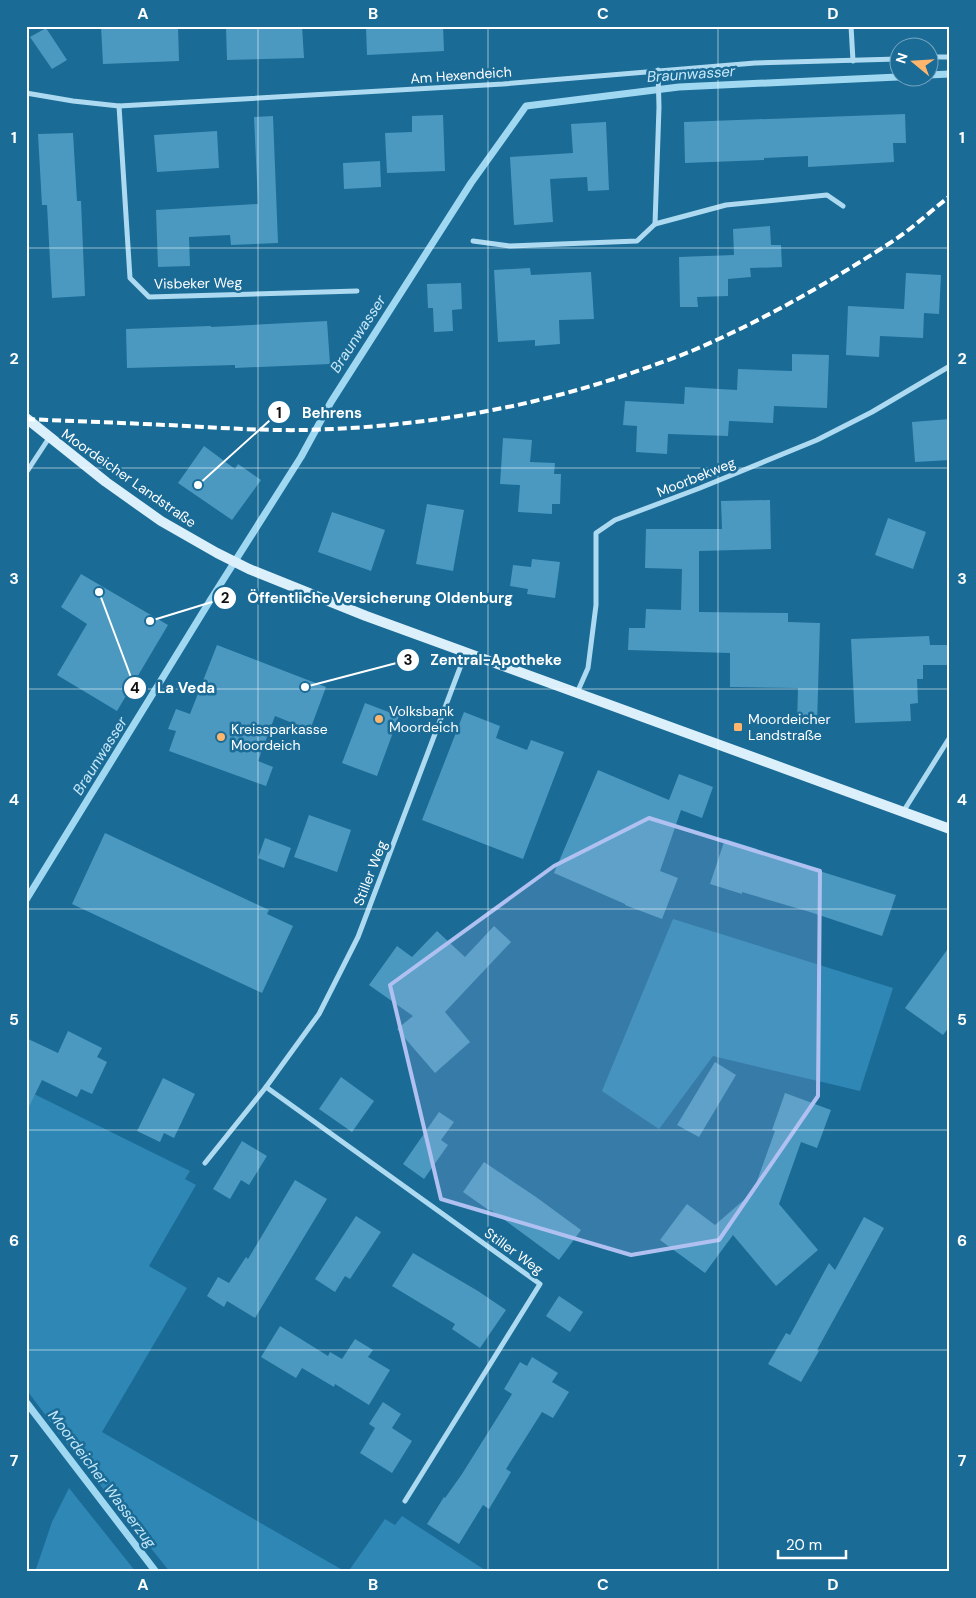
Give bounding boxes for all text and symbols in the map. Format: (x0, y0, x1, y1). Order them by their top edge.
text: A (137, 3, 149, 24)
text: B (368, 3, 378, 24)
text: C (597, 3, 609, 24)
text: D (827, 3, 839, 24)
north arrow (888, 38, 938, 88)
text: N (891, 50, 912, 66)
water label: Braunwasser (646, 61, 736, 87)
street label: Am Hexendeich (410, 62, 512, 88)
text: 1 (11, 127, 17, 148)
text: 1 (959, 127, 965, 148)
street label: Visbeker Weg (154, 273, 243, 293)
water label: Braunwasser (325, 291, 391, 377)
text: 2 (9, 348, 19, 369)
text: 2 (957, 348, 967, 369)
callout: Behrens (266, 397, 372, 427)
text: 1 (276, 403, 282, 423)
text: Behrens (302, 403, 362, 423)
street label: Moordeicher Landstraße (58, 425, 200, 531)
street label: Moorbekweg (654, 453, 738, 501)
text: 3 (9, 568, 19, 589)
text: 3 (957, 568, 967, 589)
callout: Öffentliche Versicherung Oldenburg (212, 583, 523, 613)
text: 2 (221, 588, 230, 608)
text: Öffentliche Versicherung Oldenburg (247, 588, 513, 608)
callout: Zentral-Apotheke (395, 645, 572, 675)
text: 3 (403, 650, 413, 670)
text: Zentral-Apotheke (430, 650, 562, 670)
callout: La Veda (122, 673, 225, 703)
text: 4 (130, 678, 140, 698)
text: La Veda (157, 678, 215, 698)
place label: Volksbank Moordeich (389, 702, 458, 736)
place label: Moordeicher Landstraße (748, 710, 831, 744)
water label: Braunwasser (68, 713, 132, 799)
marker: Volksbank Moordeich (373, 713, 385, 725)
place label: Kreissparkasse Moordeich (231, 720, 328, 754)
marker: Moordeicher Landstraße (732, 721, 744, 733)
marker: Kreissparkasse Moordeich (215, 731, 227, 743)
text: 4 (9, 789, 19, 810)
text: 4 (957, 789, 967, 810)
street label: Stiller Weg (349, 838, 391, 908)
text: 5 (9, 1009, 19, 1030)
text: 5 (957, 1009, 967, 1030)
street label: Stiller Weg (481, 1224, 547, 1279)
text: 6 (9, 1230, 19, 1251)
text: 6 (957, 1230, 967, 1251)
water label: Moordeicher Wasserzug (43, 1406, 161, 1553)
text: 7 (10, 1450, 19, 1471)
text: 7 (958, 1450, 967, 1471)
scale bar (778, 1528, 846, 1560)
text: 20 m (786, 1535, 822, 1555)
text: A (137, 1574, 149, 1595)
text: B (368, 1574, 378, 1595)
text: C (597, 1574, 609, 1595)
text: D (827, 1574, 839, 1595)

